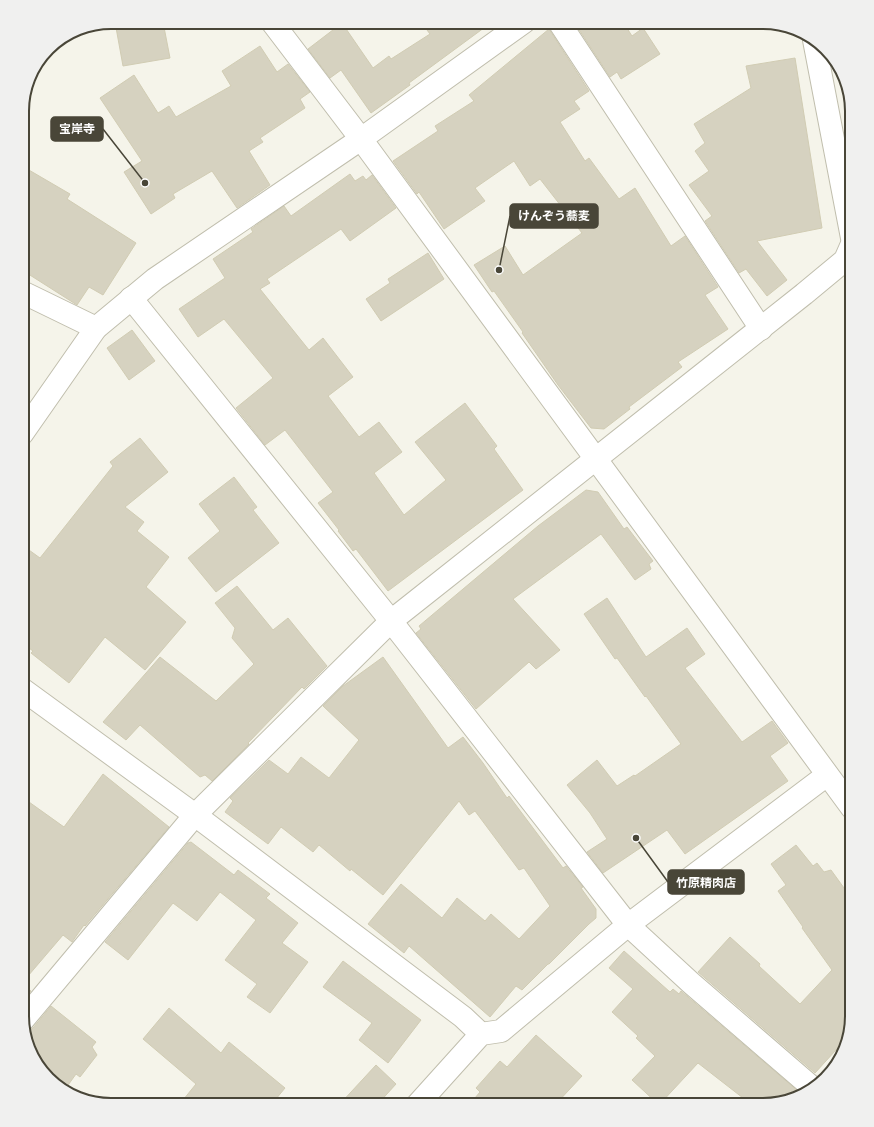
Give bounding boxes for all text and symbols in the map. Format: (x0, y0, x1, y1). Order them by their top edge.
callout: 宝岸寺 (51, 117, 103, 141)
text: 宝岸寺 (59, 121, 95, 136)
callout: けんぞう蕎麦 (510, 204, 598, 228)
text: けんぞう蕎麦 (518, 208, 590, 223)
callout: 竹原精肉店 (668, 870, 744, 894)
text: 竹原精肉店 (676, 875, 736, 890)

